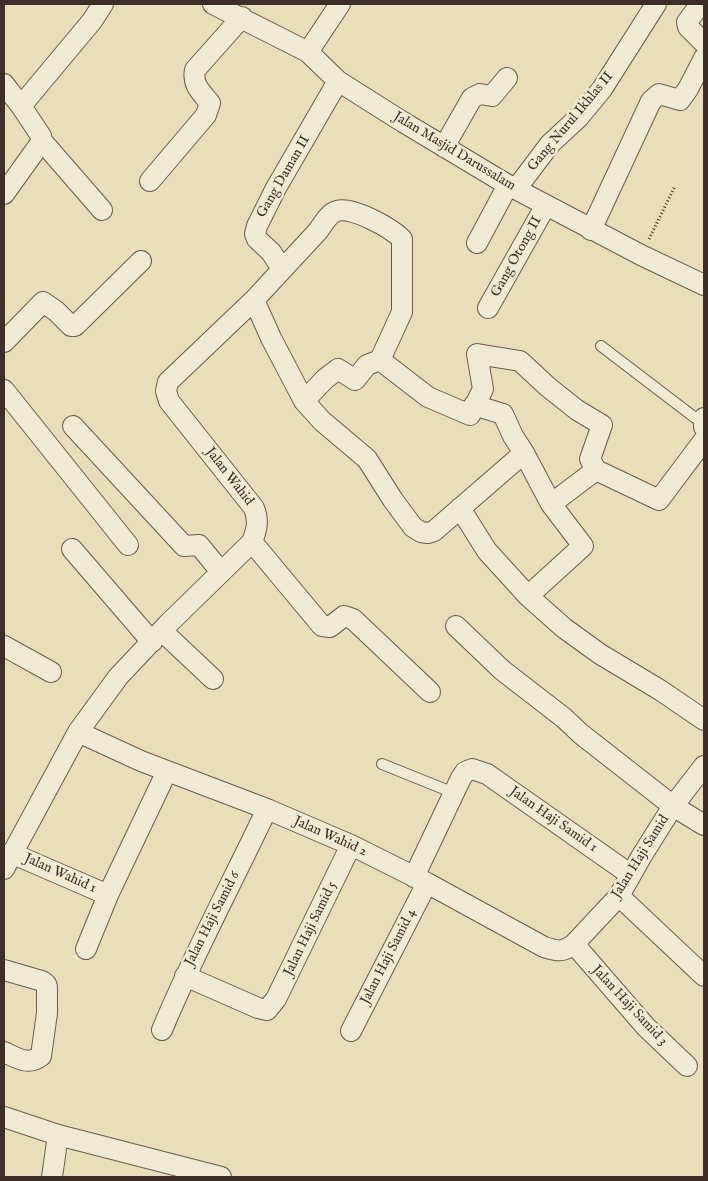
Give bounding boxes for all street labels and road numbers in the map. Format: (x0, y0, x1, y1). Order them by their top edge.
street label: Gang Nurul Ikhlas II (525, 69, 617, 175)
street label: Jalan Masjid Darussalam (390, 109, 518, 195)
street label: Gang Daman II (254, 133, 314, 221)
street label: Gang Otong II (488, 214, 546, 300)
street label: Jalan Wahid (201, 445, 257, 509)
street label: Jalan Haji Samid 1 (506, 783, 600, 857)
street label: Jalan Haji Samid (609, 812, 673, 902)
street label: Jalan Wahid 2 (291, 813, 369, 861)
street label: Jalan Wahid 1 (21, 851, 99, 897)
street label: Jalan Haji Samid 6 (182, 869, 244, 969)
street label: Jalan Haji Samid 5 (281, 879, 341, 979)
street label: Jalan Haji Samid 4 (358, 906, 420, 1008)
street label: Jalan Haji Samid 3 (588, 962, 670, 1050)

